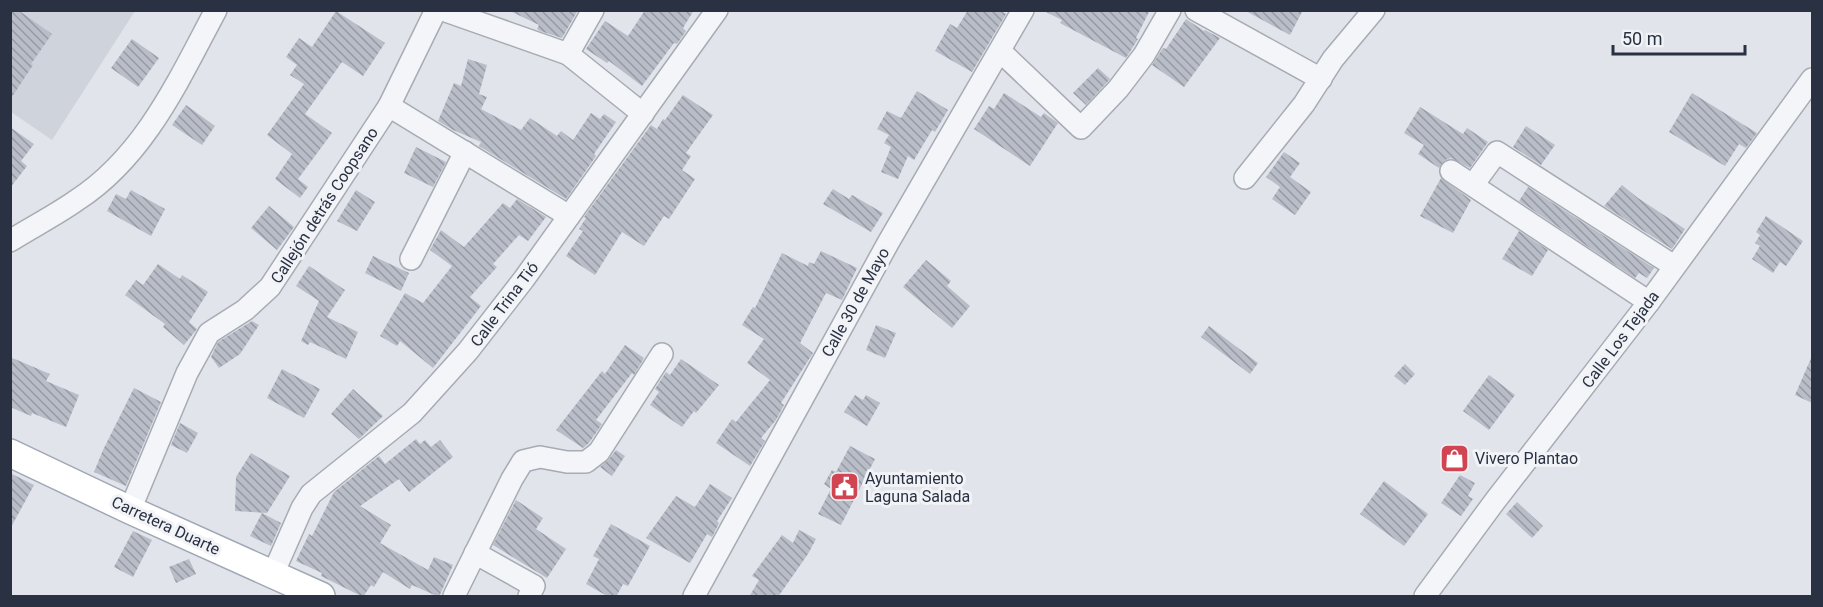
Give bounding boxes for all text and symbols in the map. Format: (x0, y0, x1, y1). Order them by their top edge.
scale bar (1613, 18, 1745, 56)
text: 50 m (1622, 28, 1662, 49)
street label: Callejón detrás Coopsano (267, 124, 382, 287)
street label: Calle 30 de Mayo (818, 244, 893, 360)
street label: Calle Trina Tió (466, 258, 542, 350)
street label: Calle Los Tejada (1578, 287, 1663, 392)
shop icon: Vivero Plantao (1438, 442, 1470, 474)
place label: Vivero Plantao (1475, 449, 1578, 468)
place label: Ayuntamiento Laguna Salada (865, 469, 970, 506)
public building icon: Ayuntamiento Laguna Salada (828, 471, 860, 503)
street label: Carretera Duarte (109, 492, 223, 559)

